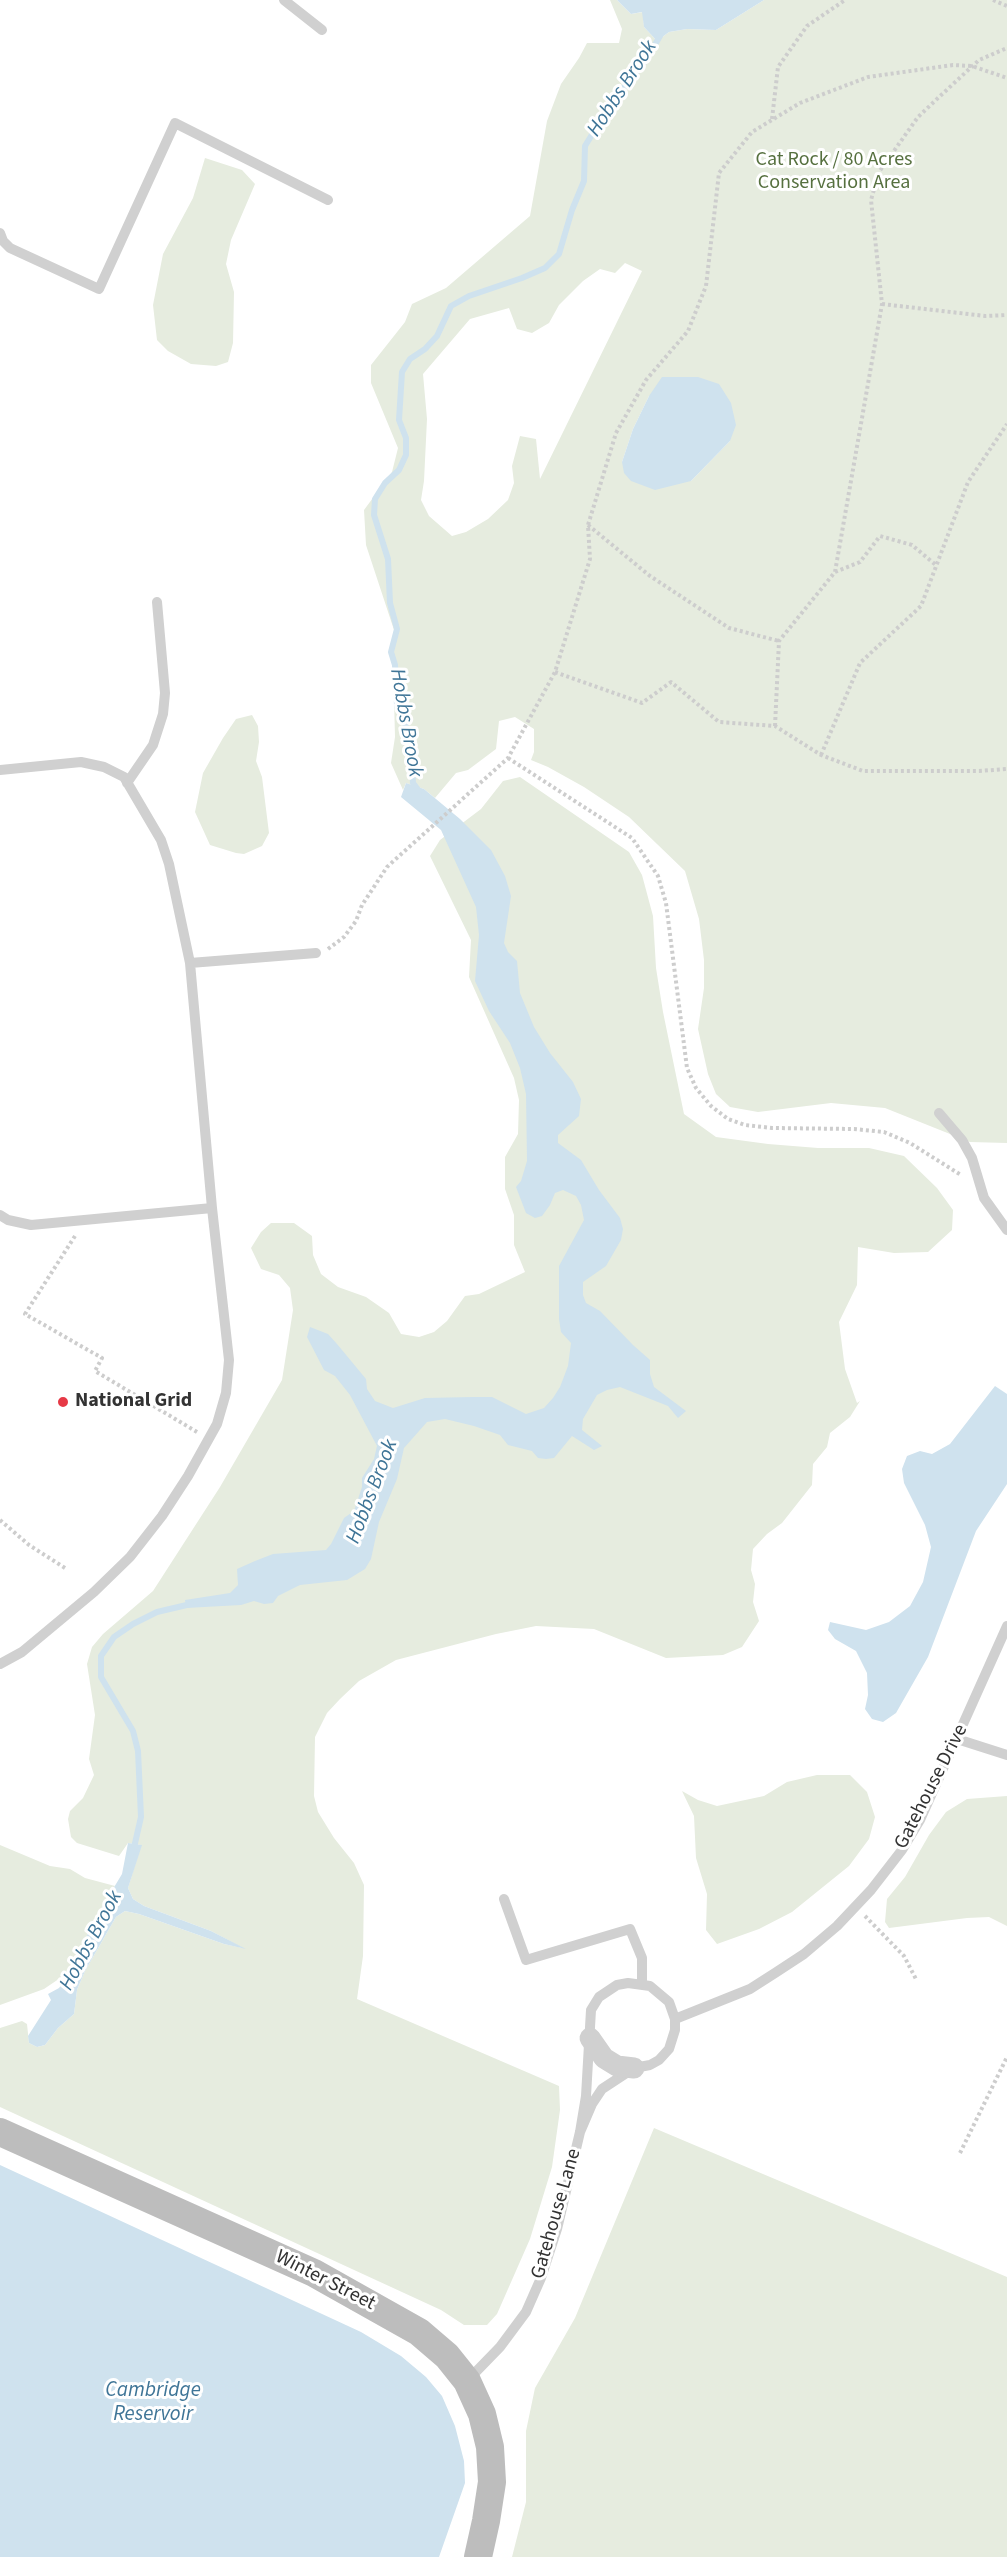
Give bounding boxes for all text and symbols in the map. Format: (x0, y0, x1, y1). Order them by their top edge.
water label: Hobbs Brook (583, 36, 663, 142)
park label: Cat Rock / 80 Acres Conservation Area (756, 149, 912, 196)
water label: Hobbs Brook (383, 667, 427, 779)
place label: National Grid (75, 1390, 192, 1414)
marker: National Grid (56, 1395, 70, 1409)
water label: Hobbs Brook (342, 1436, 404, 1548)
street label: Gatehouse Drive (890, 1721, 974, 1853)
water label: Hobbs Brook (55, 1887, 129, 1995)
street label: Gatehouse Lane (527, 2146, 587, 2282)
street label: Winter Street (271, 2246, 379, 2316)
water label: Cambridge Reservoir (105, 2378, 201, 2428)

